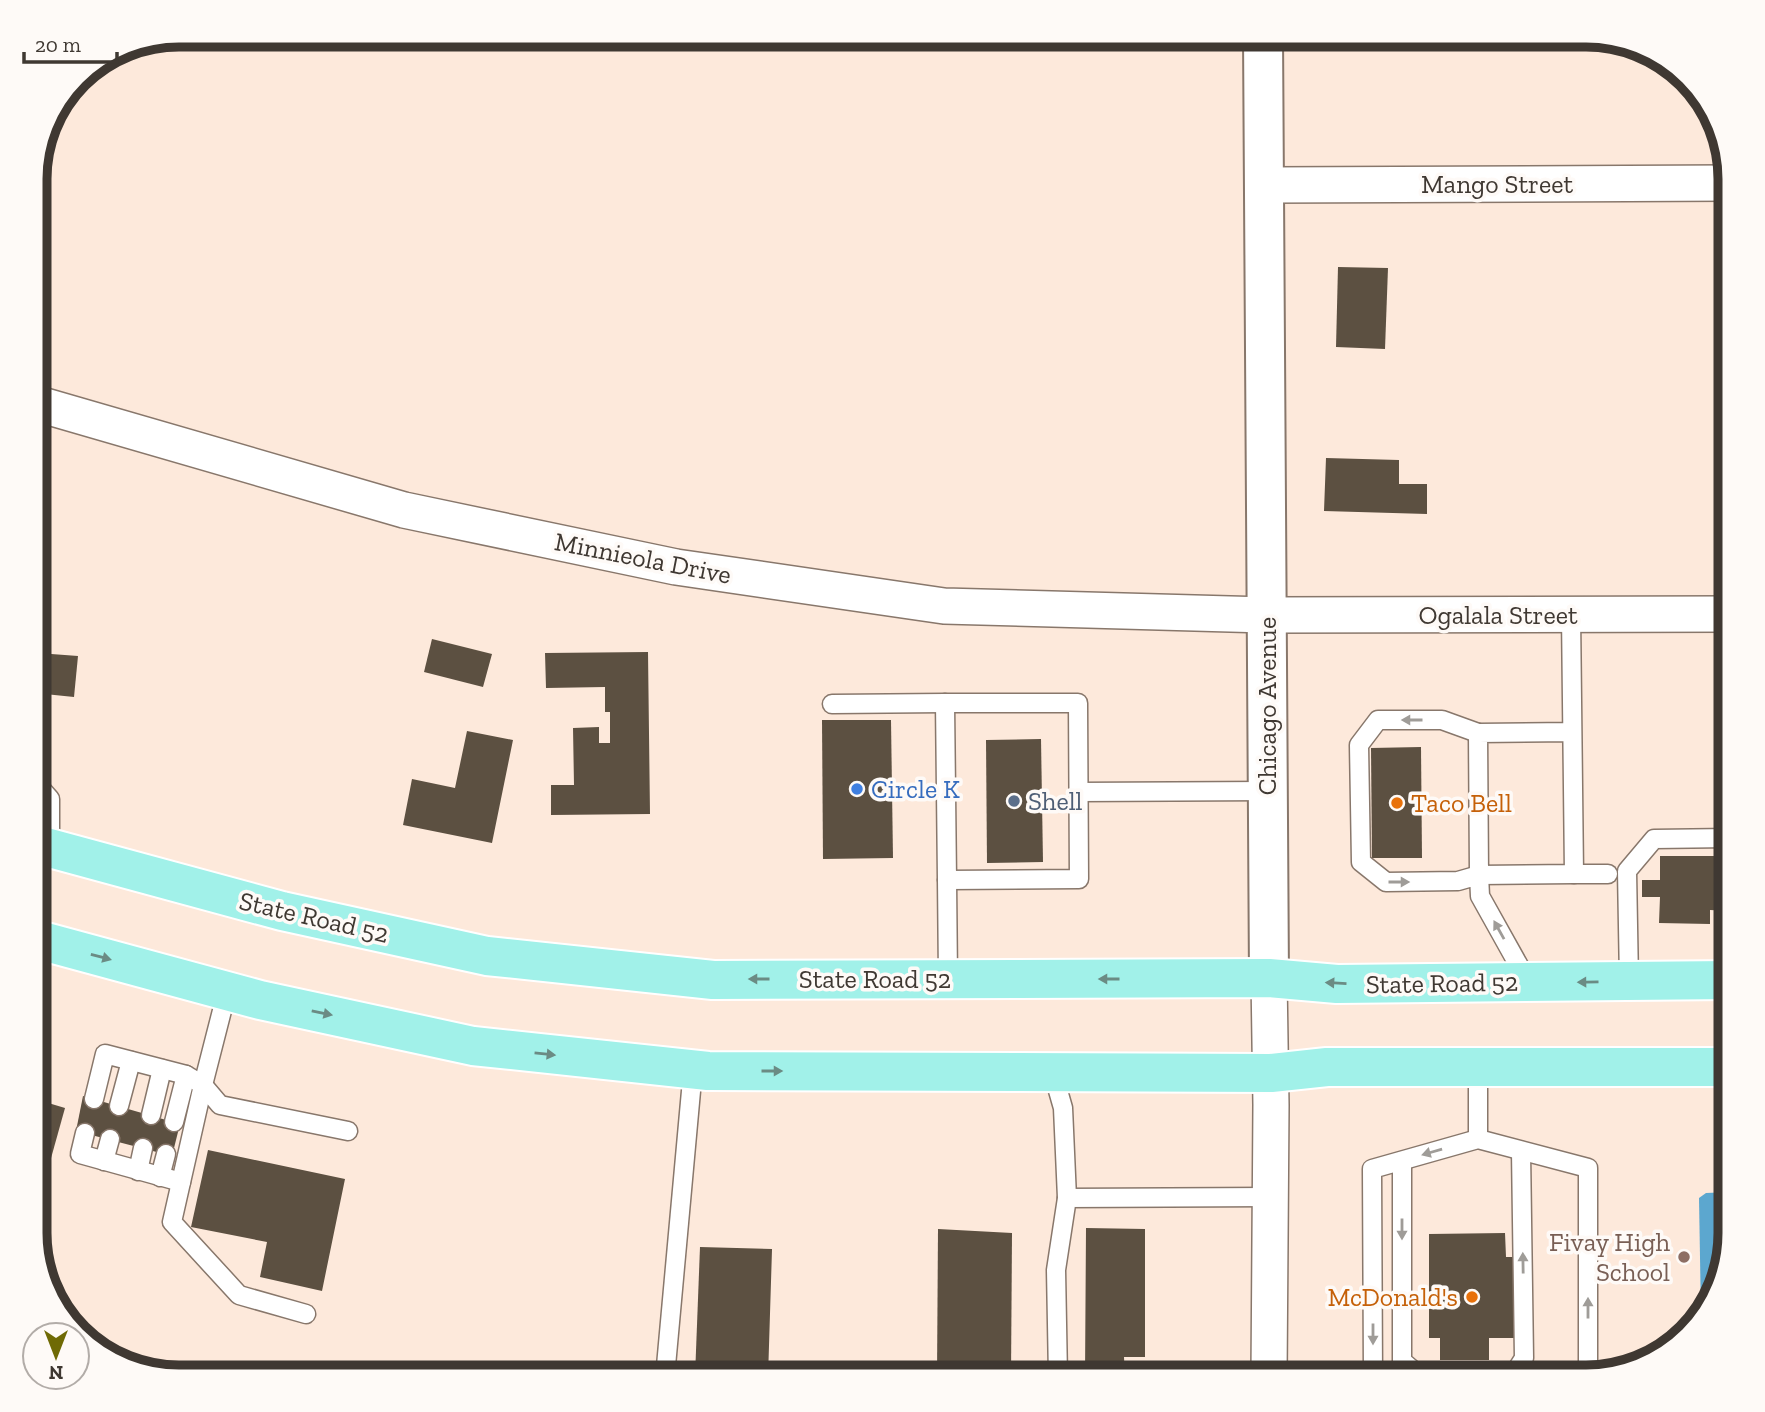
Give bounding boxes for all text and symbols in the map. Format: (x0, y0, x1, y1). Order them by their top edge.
scale bar (24, 21, 117, 65)
text: 20 m (35, 32, 81, 57)
street label: Mango Street (1421, 168, 1573, 200)
street label: Minnieola Drive (552, 525, 734, 591)
street label: Ogalala Street (1418, 599, 1578, 631)
street label: Chicago Avenue (1251, 617, 1283, 795)
one-way arrow (1401, 714, 1423, 726)
place label: Circle K (871, 773, 960, 805)
marker: Circle K (849, 781, 865, 797)
place label: Shell (1028, 785, 1083, 817)
place label: Taco Bell (1411, 787, 1512, 819)
marker: Shell (1006, 793, 1022, 809)
marker: Taco Bell (1389, 795, 1405, 811)
one-way arrow (1388, 876, 1410, 888)
street label: State Road 52 (236, 884, 392, 950)
one-way arrow (1493, 920, 1505, 939)
one-way arrow (90, 952, 112, 963)
street label: State Road 52 (799, 963, 951, 995)
street label: State Road 52 (1366, 966, 1518, 1000)
one-way arrow (748, 973, 770, 985)
one-way arrow (1098, 973, 1120, 985)
one-way arrow (1577, 976, 1599, 987)
one-way arrow (1325, 978, 1347, 989)
one-way arrow (311, 1008, 333, 1019)
one-way arrow (534, 1048, 556, 1059)
one-way arrow (761, 1065, 783, 1077)
one-way arrow (1421, 1147, 1443, 1158)
one-way arrow (1396, 1218, 1408, 1240)
place label: Fivay High School (1549, 1226, 1670, 1288)
marker: Fivay High School (1676, 1249, 1692, 1265)
one-way arrow (1517, 1252, 1528, 1274)
place label: McDonald's (1328, 1281, 1458, 1313)
marker: McDonald's (1464, 1289, 1480, 1305)
one-way arrow (1582, 1297, 1594, 1319)
north arrow (21, 1321, 91, 1391)
one-way arrow (1367, 1323, 1379, 1345)
text: N (49, 1361, 63, 1384)

